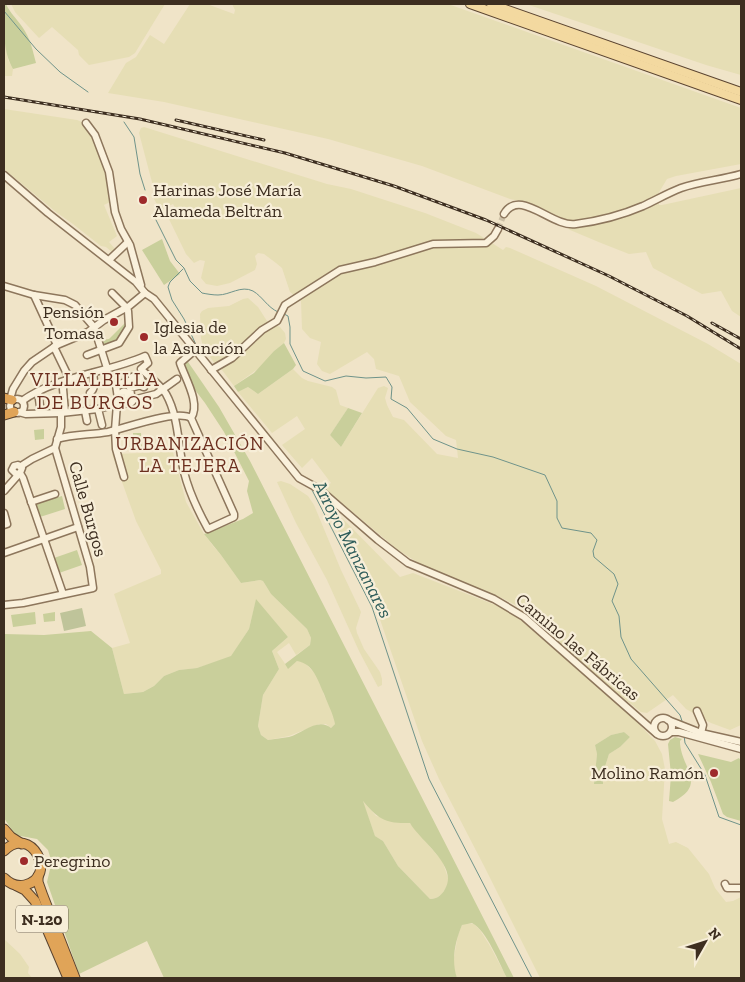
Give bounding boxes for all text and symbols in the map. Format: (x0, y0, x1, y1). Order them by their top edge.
place label: Harinas José María Alameda Beltrán (153, 179, 302, 222)
marker: Harinas José María Alameda Beltrán (137, 194, 149, 206)
place label: Pensión Tomasa (43, 301, 105, 344)
marker: Pensión Tomasa (108, 316, 120, 328)
place label: Iglesia de la Asunción (154, 316, 245, 359)
marker: Iglesia de la Asunción (138, 331, 150, 343)
district label: VILLALBILLA DE BURGOS (29, 367, 160, 414)
district label: URBANIZACIÓN LA TEJERA (115, 432, 265, 477)
street label: Calle Burgos (64, 459, 112, 559)
water label: Arroyo Manzanares (308, 475, 398, 622)
street label: Camino las Fábricas (511, 589, 645, 706)
place label: Molino Ramón (591, 762, 705, 784)
marker: Molino Ramón (708, 767, 720, 779)
place label: Peregrino (34, 850, 110, 872)
marker: Peregrino (18, 855, 30, 867)
road number: N-120 (16, 906, 68, 932)
north arrow (680, 917, 730, 967)
text: N (705, 925, 725, 944)

